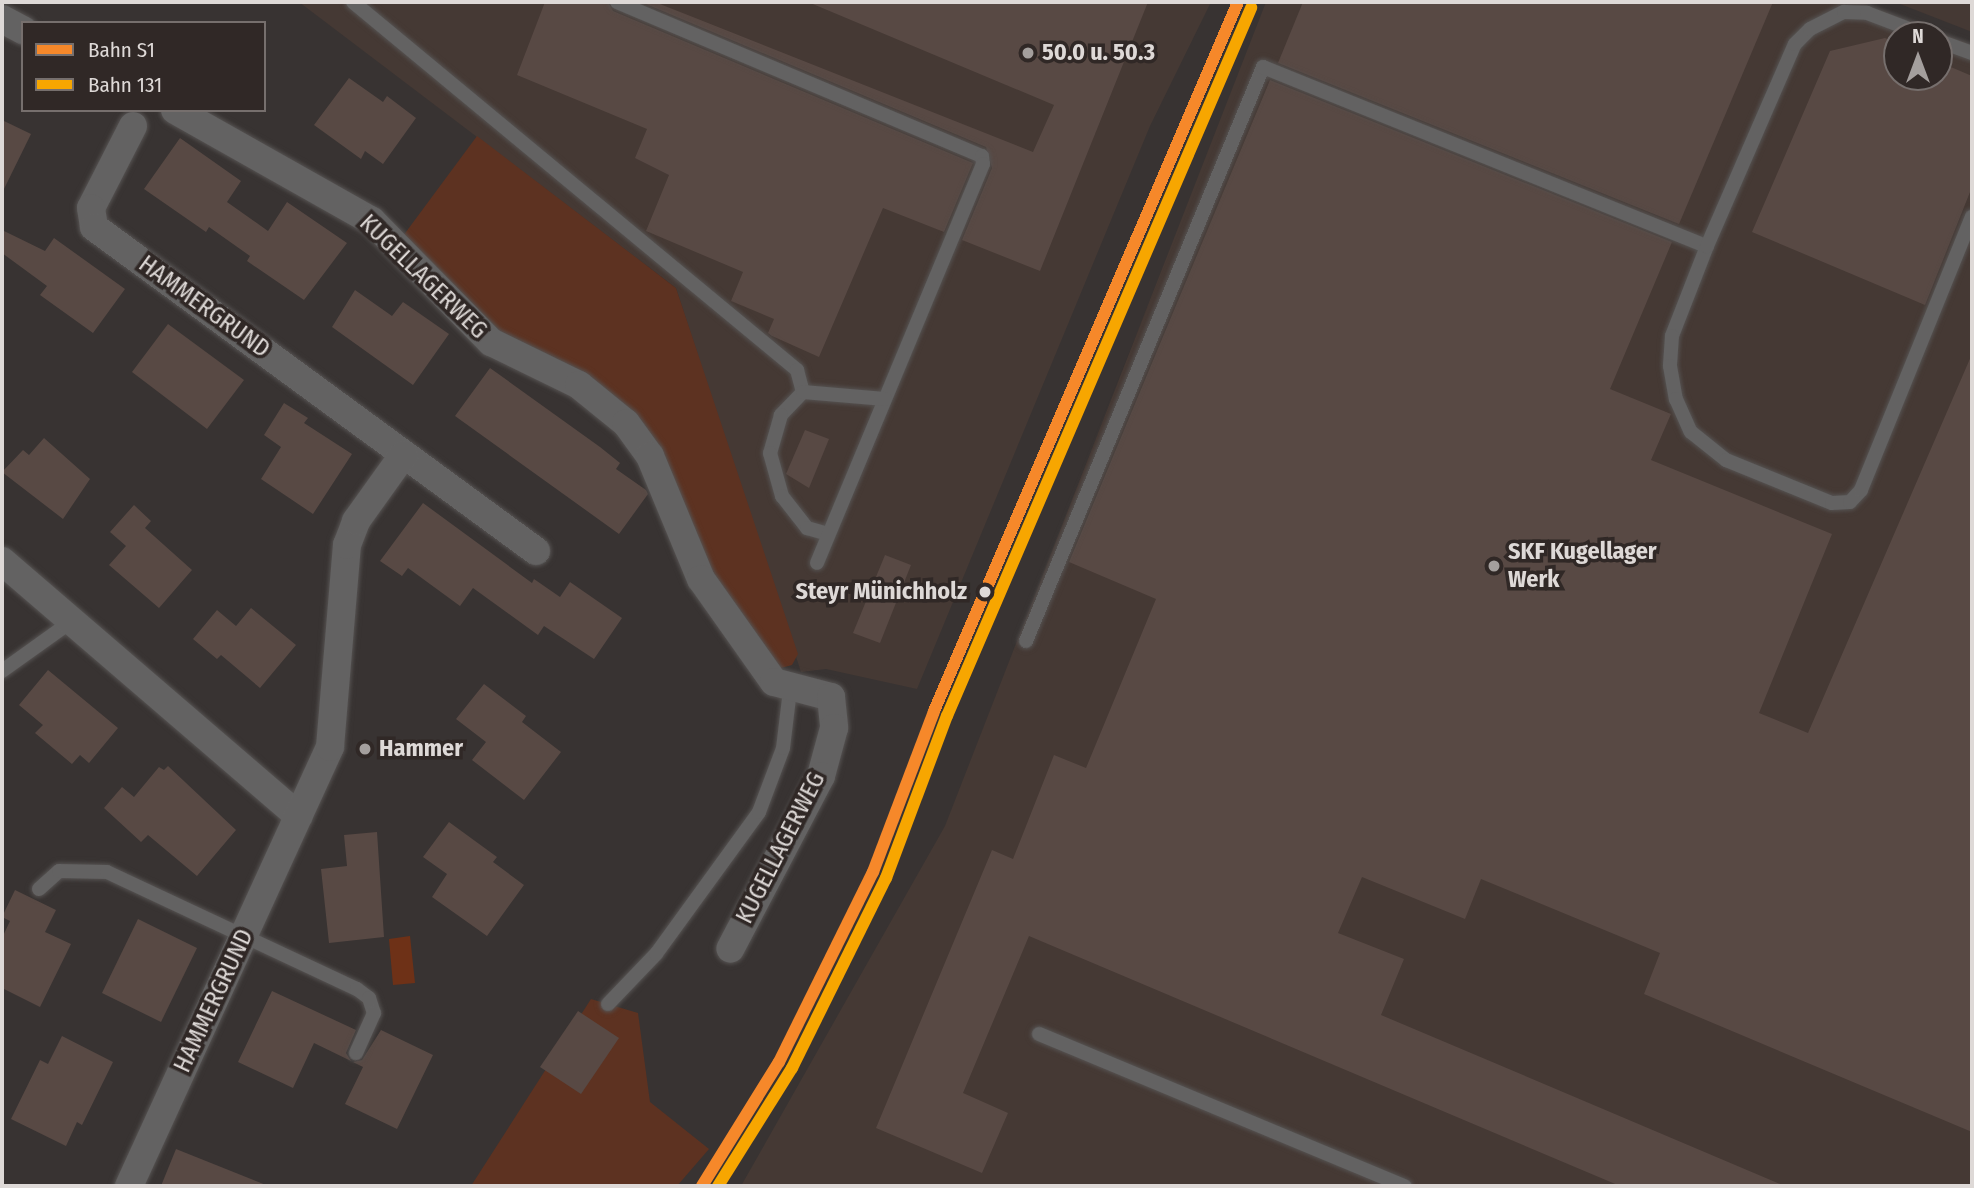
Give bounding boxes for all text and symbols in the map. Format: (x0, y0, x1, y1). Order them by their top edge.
legend (21, 21, 266, 112)
north arrow (1883, 21, 1953, 91)
text: N (1912, 25, 1924, 48)
text: Bahn S1 (88, 37, 155, 63)
place label: 50.0 u. 50.3 (1042, 39, 1155, 67)
marker: 50.0 u. 50.3 (1020, 45, 1036, 61)
text: Bahn 131 (88, 72, 162, 98)
street label: KUGELLAGERWEG (353, 209, 493, 345)
street label: HAMMERGRUND (133, 250, 275, 364)
place label: SKF Kugellager Werk (1508, 538, 1657, 594)
marker: SKF Kugellager Werk (1486, 558, 1502, 574)
place label: Steyr Münichholz (796, 578, 967, 606)
marker: Steyr Münichholz (973, 580, 997, 604)
place label: Hammer (379, 735, 463, 763)
marker: Hammer (357, 741, 373, 757)
street label: KUGELLAGERWEG (730, 767, 832, 929)
street label: HAMMERGRUND (168, 925, 260, 1077)

